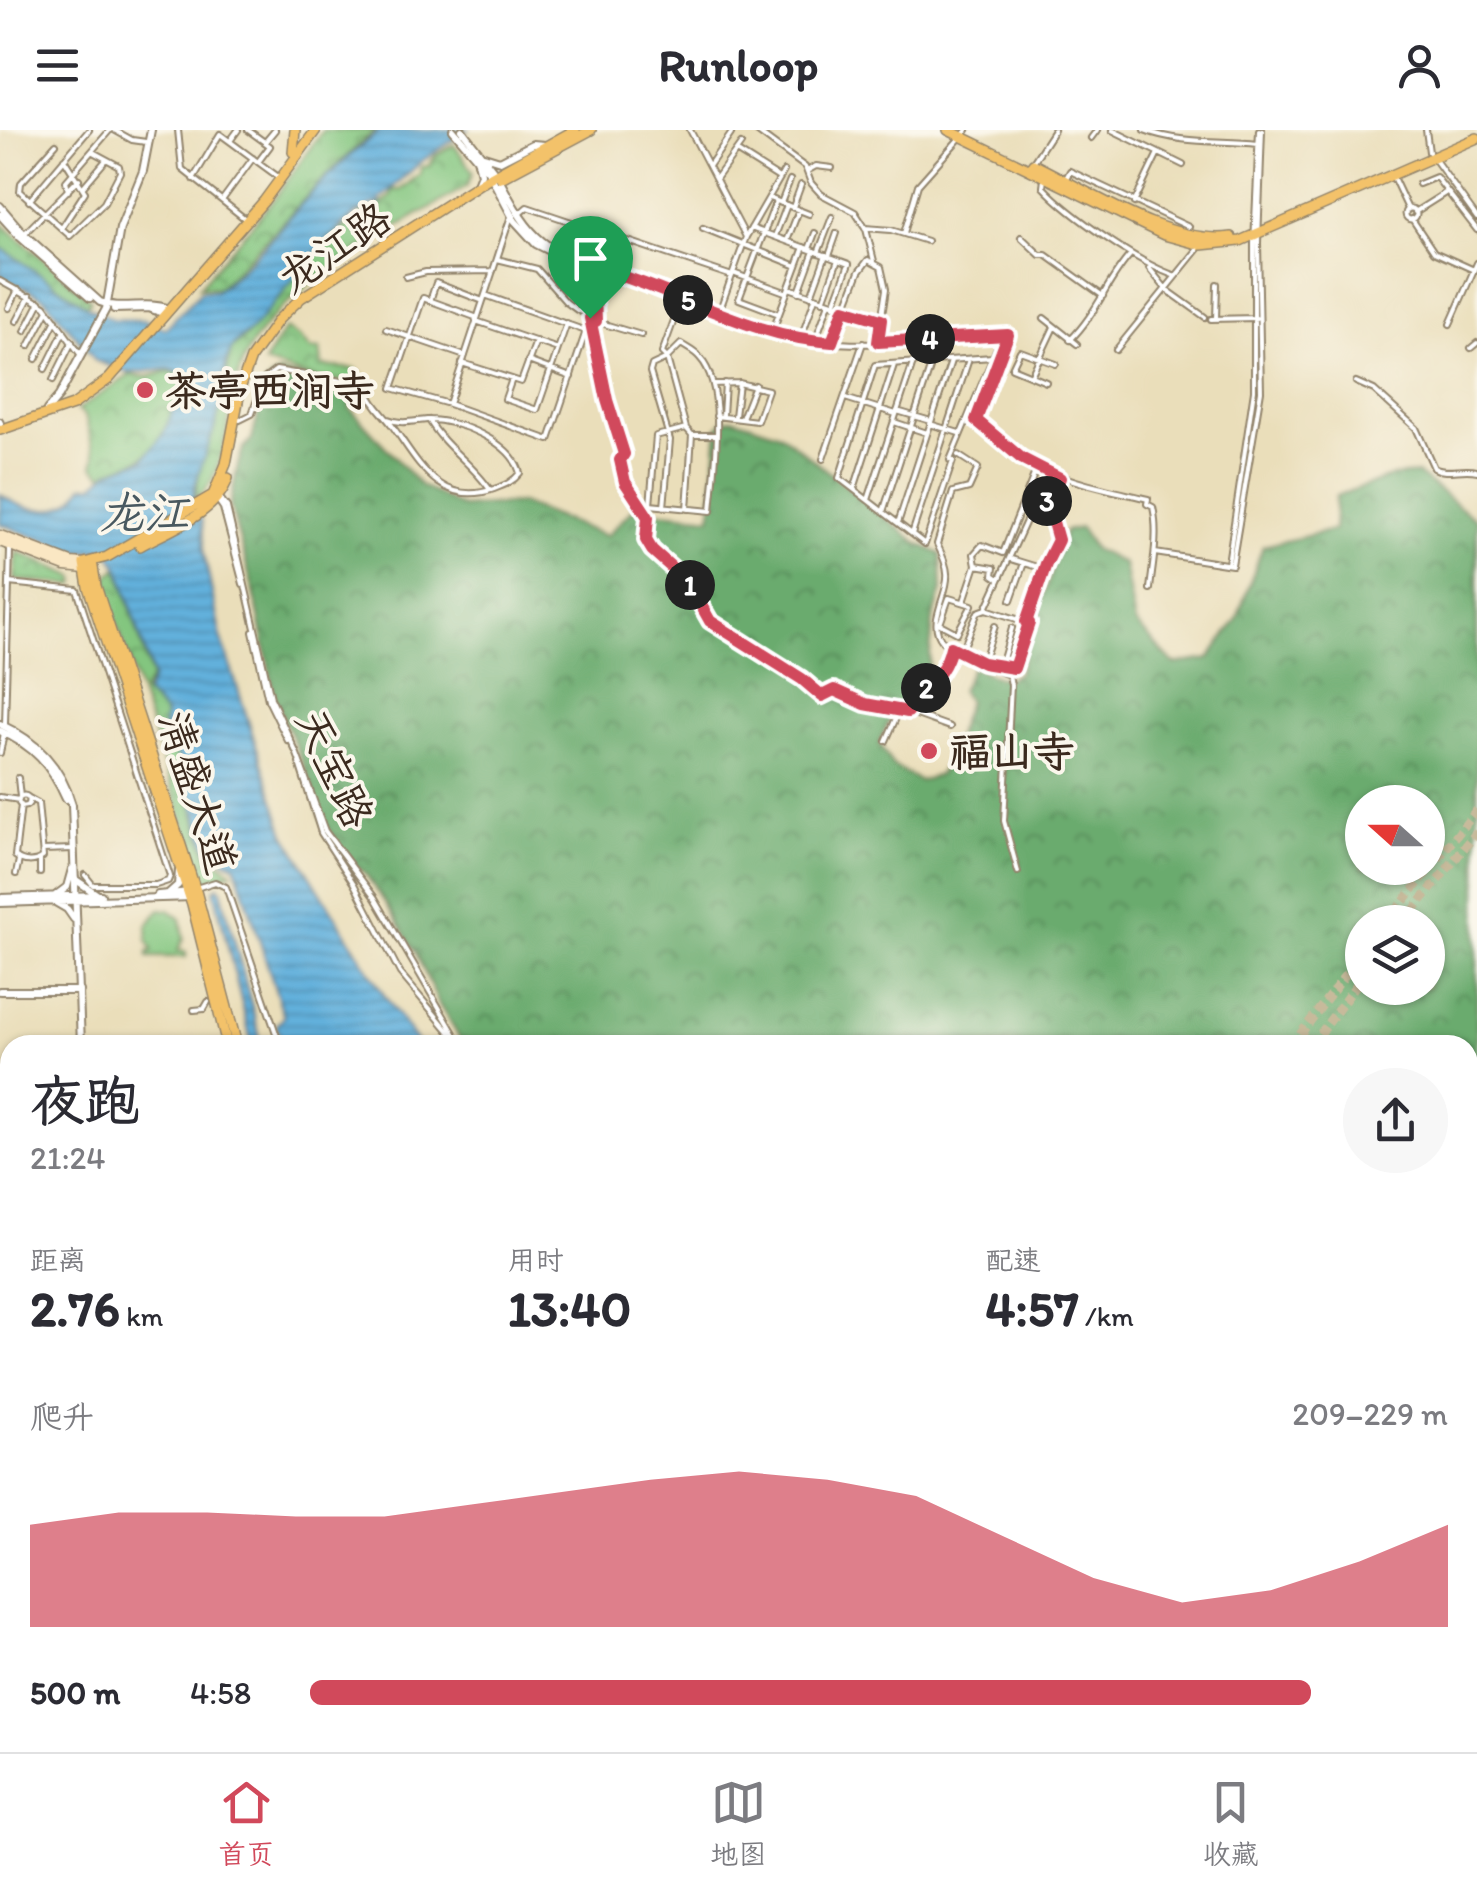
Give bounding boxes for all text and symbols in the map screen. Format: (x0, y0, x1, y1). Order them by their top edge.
icon: menu (30, 38, 85, 93)
text: Runloop (659, 38, 818, 92)
icon: person (1392, 38, 1447, 93)
street label: 龙江路 (268, 191, 401, 304)
pin (548, 216, 633, 319)
icon: arrive (563, 231, 618, 286)
pin: 5 (663, 275, 713, 325)
text: 5 (681, 283, 695, 317)
pin: 4 (905, 314, 955, 364)
text: 4 (922, 322, 938, 356)
place label: 茶亭西涧寺 (165, 365, 375, 416)
marker: 茶亭西涧寺 (134, 379, 156, 401)
pin: 3 (1022, 476, 1072, 526)
text: 3 (1039, 484, 1055, 518)
water label: 龙江 (99, 485, 191, 539)
pin: 1 (665, 560, 715, 610)
text: 1 (684, 568, 697, 602)
pin: 2 (901, 663, 951, 713)
text: 2 (919, 671, 933, 705)
street label: 天宝路 (285, 700, 384, 836)
street label: 清盛大道 (147, 704, 248, 880)
place label: 福山寺 (949, 726, 1075, 777)
marker: 福山寺 (918, 740, 940, 762)
north arrow (1345, 785, 1445, 885)
map controls (1345, 785, 1445, 1005)
button: layers (1345, 905, 1445, 1005)
text: 夜跑 (30, 1068, 140, 1134)
button: share (1343, 1068, 1448, 1173)
text: 21:24 (30, 1139, 106, 1177)
text: 距离 (30, 1243, 86, 1277)
text: 用时 (508, 1243, 564, 1277)
text: 配速 (985, 1243, 1041, 1277)
text: 2.76 (30, 1278, 120, 1339)
text: 13:40 (508, 1278, 631, 1339)
text: 4:57 (985, 1278, 1079, 1339)
text: km (120, 1299, 163, 1333)
text: /km (1079, 1299, 1134, 1333)
text: 209–229 m (1292, 1395, 1448, 1433)
text: 爬升 (30, 1398, 94, 1436)
text: 500 m (30, 1674, 120, 1712)
text: 4:58 (190, 1674, 251, 1712)
tab: 首页 (218, 1775, 274, 1872)
tab: 地图 (710, 1775, 767, 1872)
tab: 收藏 (1203, 1775, 1259, 1872)

